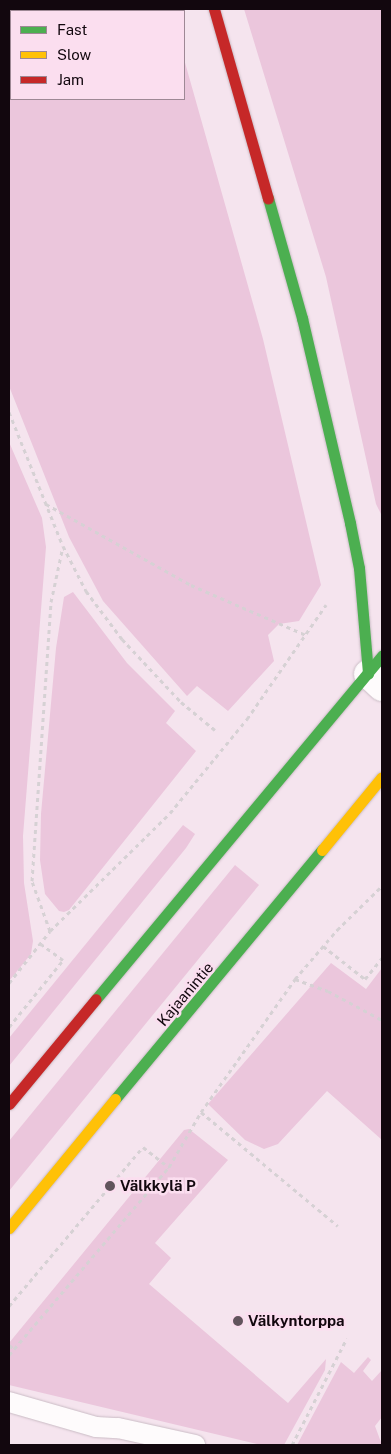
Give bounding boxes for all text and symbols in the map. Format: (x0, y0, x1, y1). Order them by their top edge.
legend (10, 10, 185, 100)
text: Fast (57, 21, 87, 38)
text: Slow (57, 46, 91, 63)
text: Jam (57, 71, 84, 88)
street label: Kajaanintie (153, 958, 217, 1030)
place label: Välkkylä P (120, 1177, 196, 1195)
marker: Välkkylä P (104, 1180, 116, 1192)
place label: Välkyntorppa (248, 1312, 345, 1330)
marker: Välkyntorppa (232, 1315, 244, 1327)

